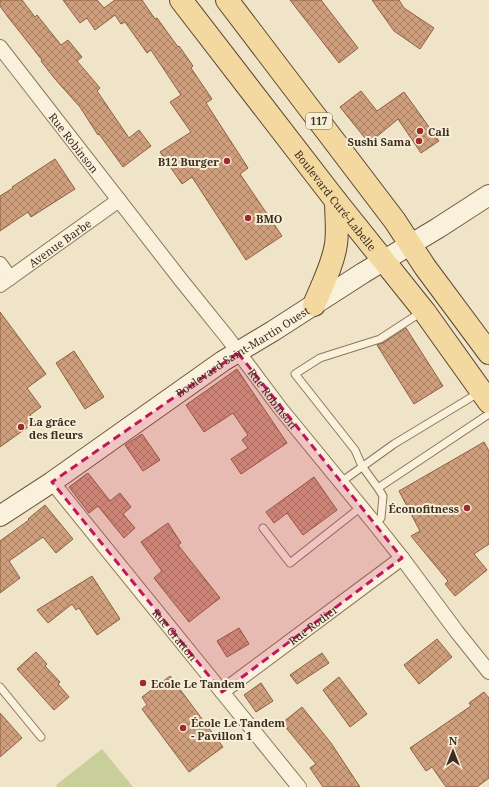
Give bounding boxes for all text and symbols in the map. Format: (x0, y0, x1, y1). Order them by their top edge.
street label: Rue Robinson (46, 109, 102, 176)
road number: 117 (306, 113, 332, 129)
place label: Cali (428, 124, 450, 139)
marker: Cali (415, 126, 425, 136)
place label: Sushi Sama (348, 134, 411, 149)
marker: Sushi Sama (414, 136, 424, 146)
street label: Boulevard Curé-Labelle (292, 147, 380, 254)
place label: B12 Burger (158, 154, 219, 169)
marker: B12 Burger (222, 156, 232, 166)
place label: BMO (256, 211, 283, 226)
marker: BMO (243, 213, 253, 223)
street label: Avenue Barbe (25, 215, 94, 270)
street label: Boulevard Saint-Martin Ouest (172, 302, 312, 400)
street label: Rue Robinson (245, 365, 301, 432)
place label: La grâce des fleurs (29, 414, 83, 442)
marker: La grâce des fleurs (16, 422, 26, 432)
place label: Éconofitness (389, 501, 459, 516)
marker: Éconofitness (462, 503, 472, 513)
street label: Rue Rodier (285, 601, 341, 648)
street label: Rue Gratton (150, 605, 201, 664)
place label: Ecole Le Tandem (151, 676, 245, 691)
marker: Ecole Le Tandem (138, 678, 148, 688)
place label: École Le Tandem - Pavillon 1 (191, 715, 285, 743)
marker: École Le Tandem - Pavillon 1 (178, 723, 188, 733)
north arrow (433, 731, 473, 771)
text: N (449, 733, 458, 748)

